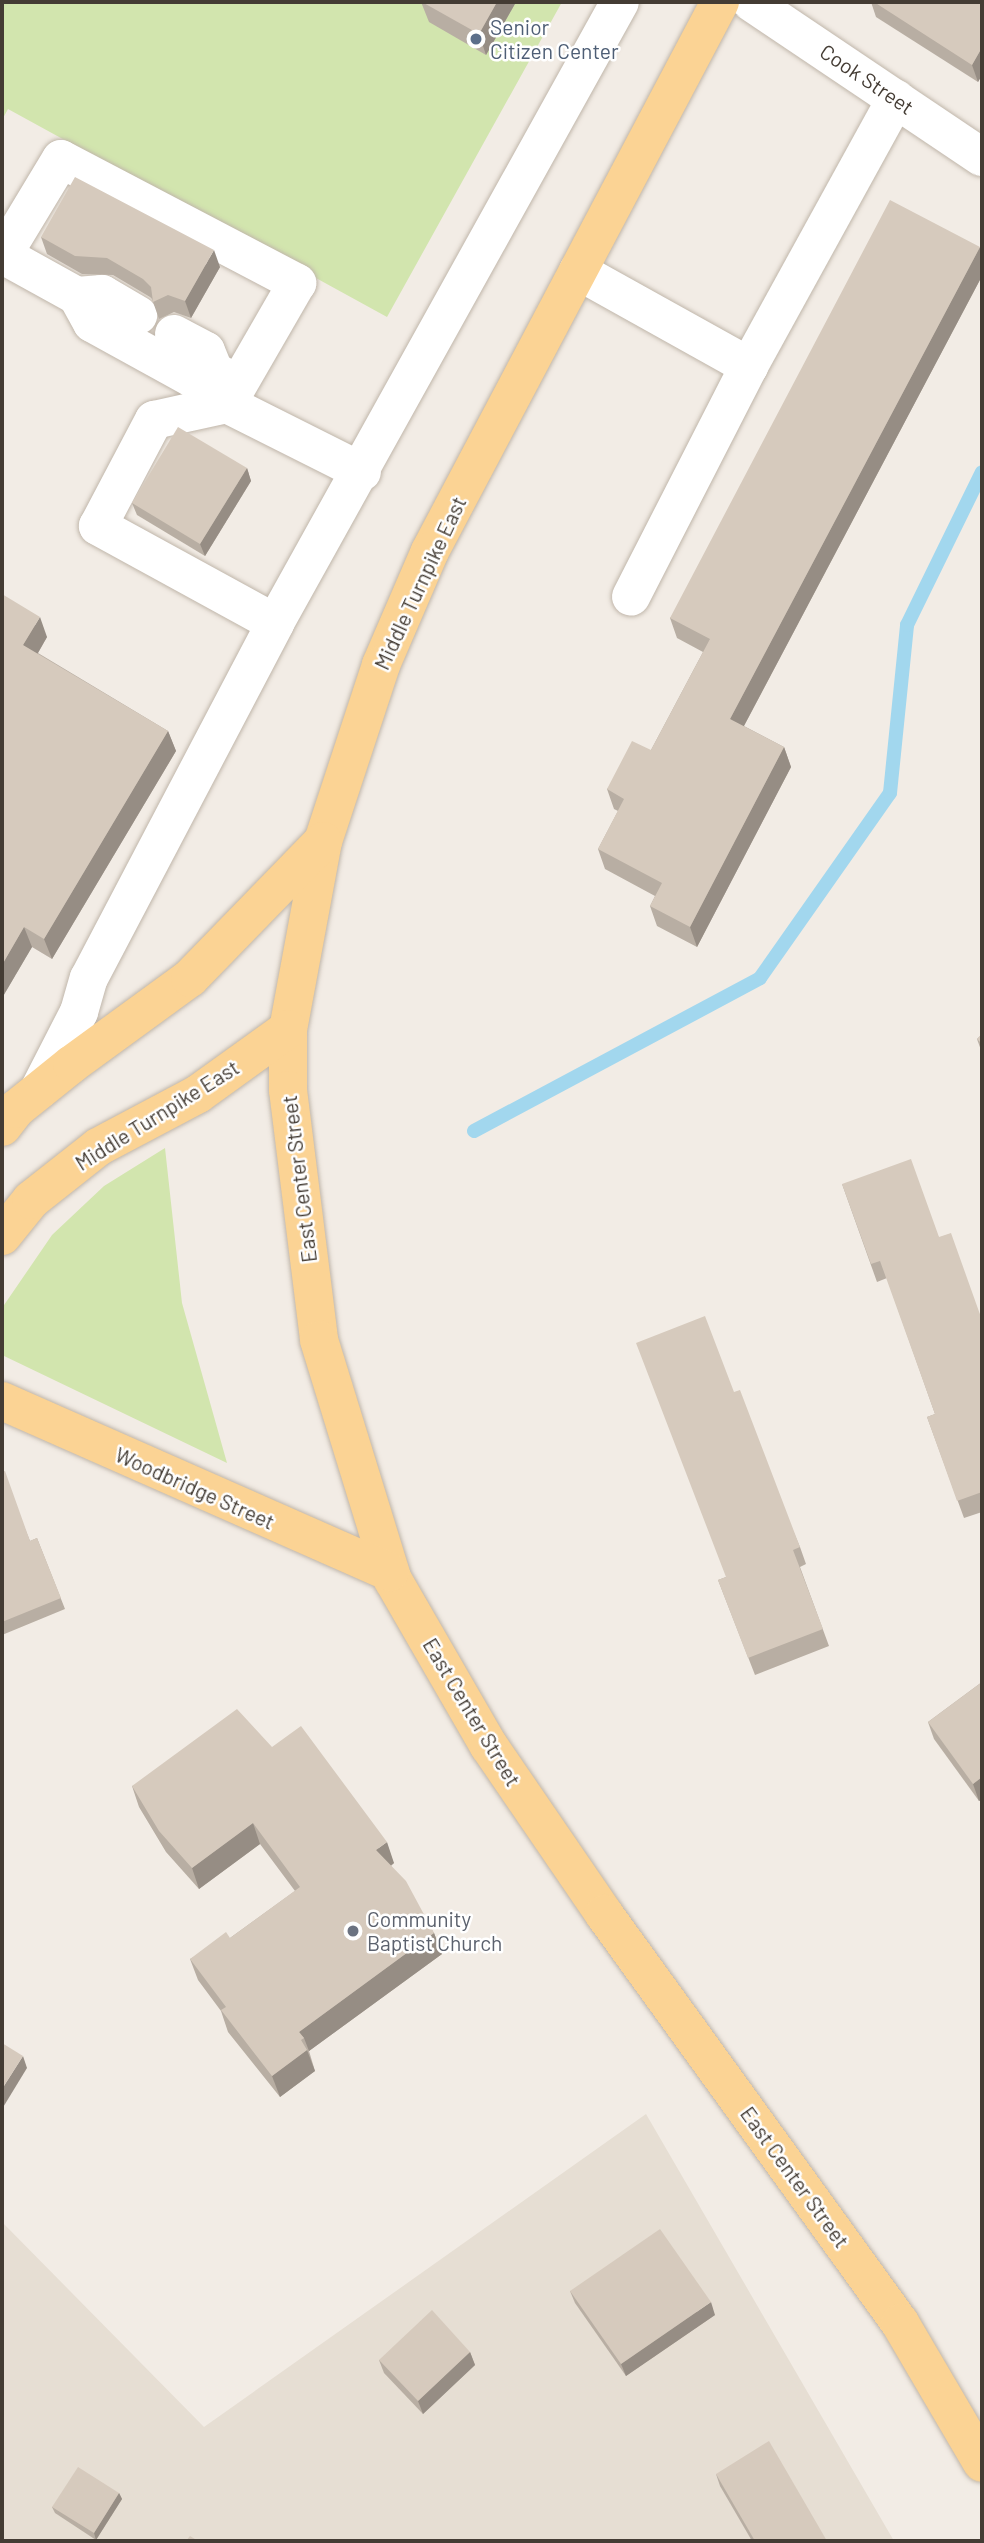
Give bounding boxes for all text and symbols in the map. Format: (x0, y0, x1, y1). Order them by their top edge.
place label: Senior Citizen Center (490, 14, 619, 64)
marker: Senior Citizen Center (468, 31, 484, 47)
street label: Cook Street (815, 38, 919, 120)
street label: Middle Turnpike East (369, 492, 471, 674)
street label: Middle Turnpike East (70, 1054, 244, 1176)
street label: East Center Street (276, 1094, 322, 1264)
street label: Woodbridge Street (111, 1442, 279, 1534)
street label: East Center Street (418, 1633, 526, 1791)
place label: Community Baptist Church (367, 1906, 502, 1956)
marker: Community Baptist Church (345, 1923, 361, 1939)
street label: East Center Street (735, 2102, 855, 2252)

